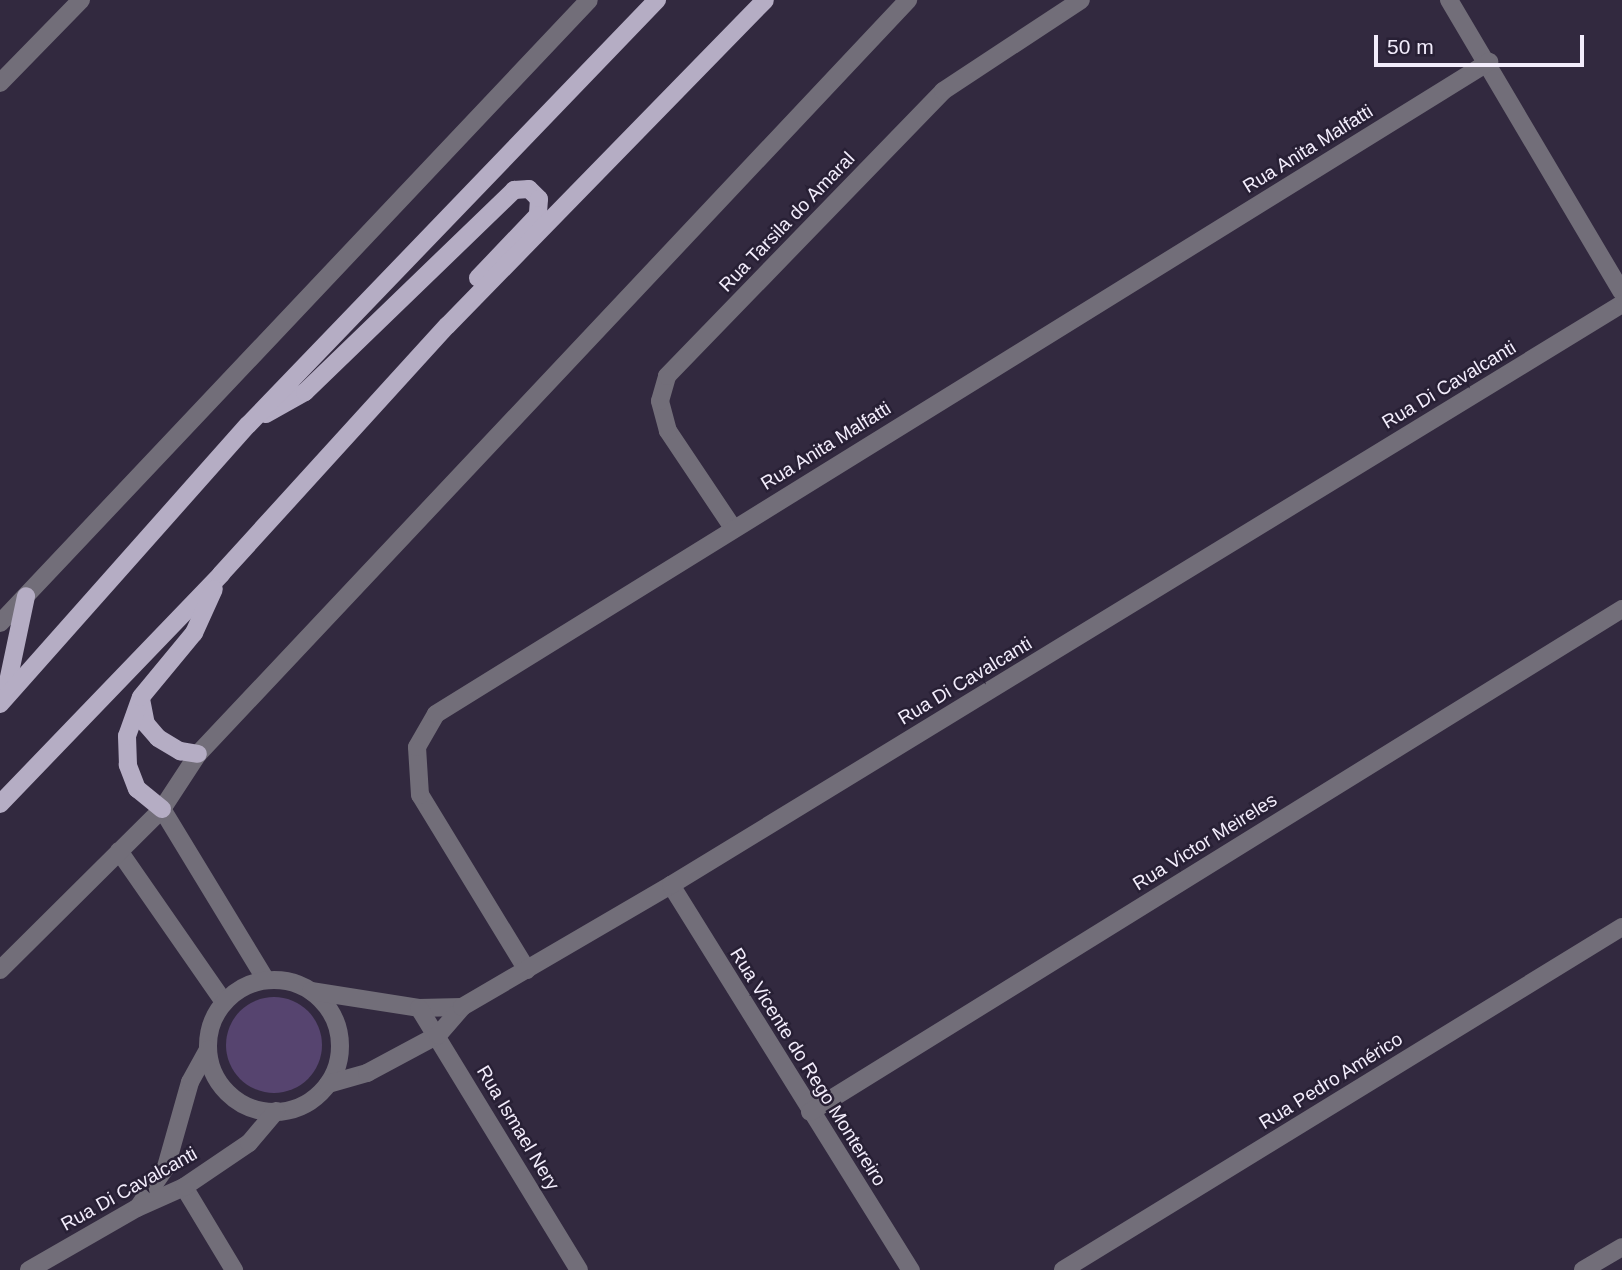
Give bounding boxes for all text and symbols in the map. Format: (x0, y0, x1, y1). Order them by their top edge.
scale bar (1377, 21, 1587, 65)
text: 50 m (1387, 35, 1434, 58)
street label: Rua Anita Malfatti (1238, 100, 1378, 198)
street label: Rua Tarsila do Amaral (714, 147, 860, 297)
street label: Rua Di Cavalcanti (1378, 336, 1520, 434)
street label: Rua Anita Malfatti (756, 397, 896, 495)
street label: Rua Di Cavalcanti (894, 632, 1036, 730)
street label: Rua Victor Meireles (1129, 788, 1281, 896)
street label: Rua Vicente do Rego Montereiro (725, 944, 891, 1190)
street label: Rua Pedro Américo (1255, 1027, 1407, 1135)
street label: Rua Ismael Nery (472, 1061, 564, 1195)
street label: Rua Di Cavalcanti (57, 1142, 201, 1236)

